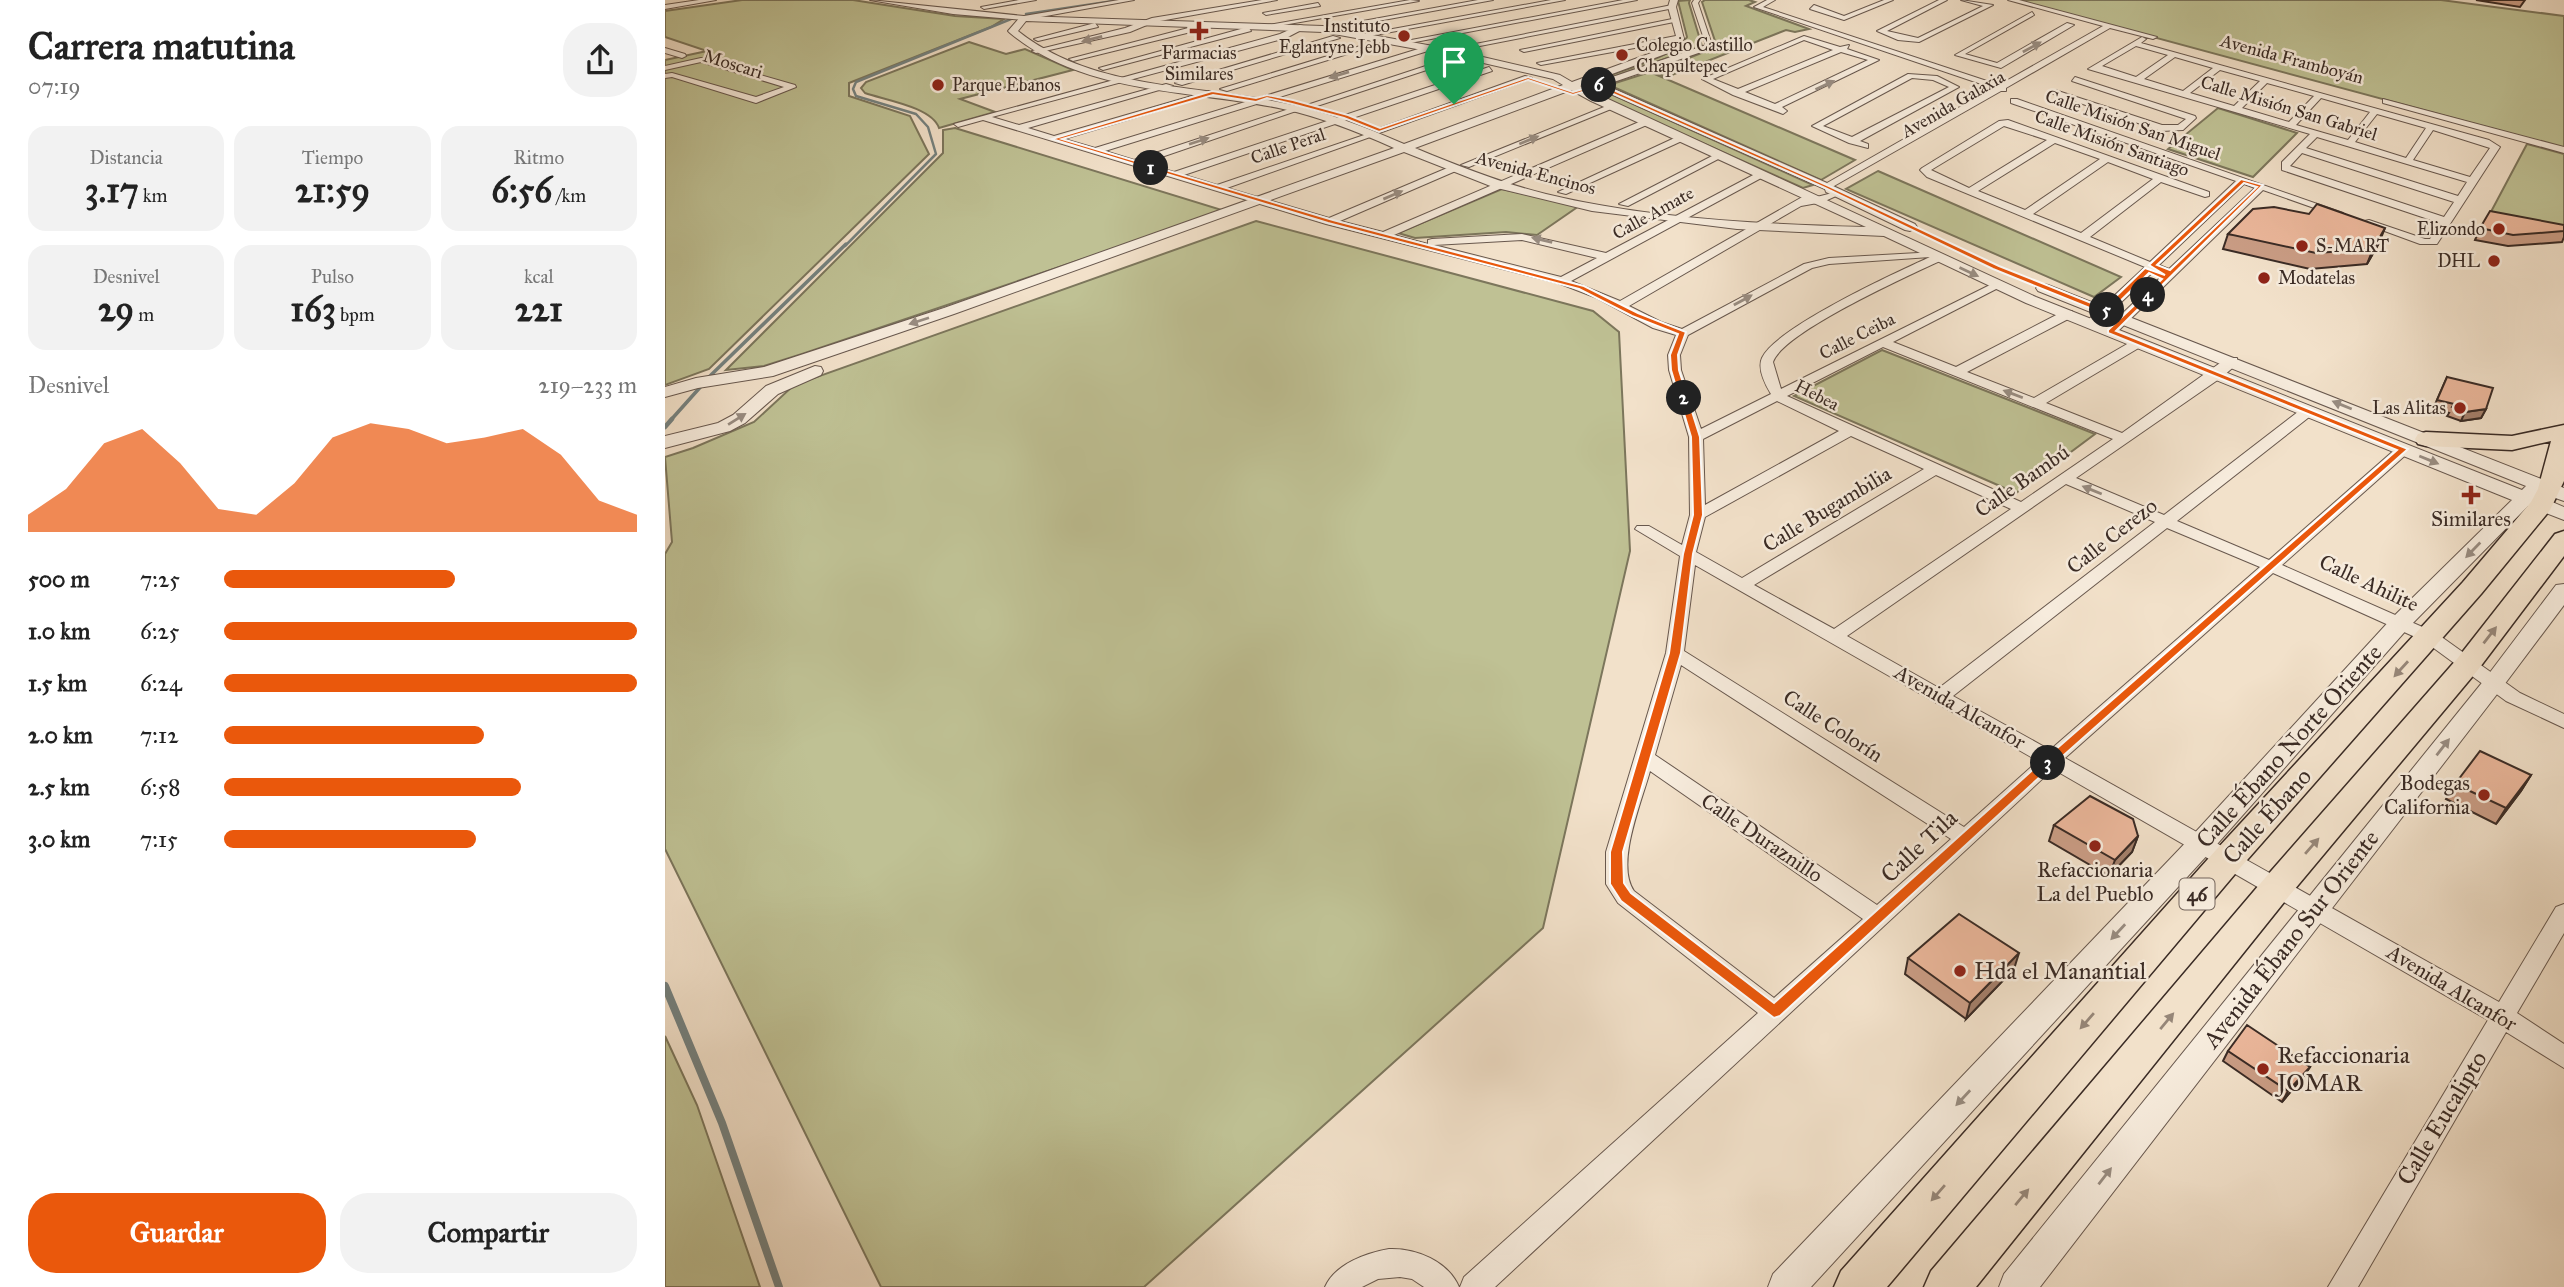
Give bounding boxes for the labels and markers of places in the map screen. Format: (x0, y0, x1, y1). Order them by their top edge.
place label: Instituto Eglantyne Jebb (1279, 15, 1390, 59)
marker: Farmacias Similares (1191, 23, 1207, 39)
marker: Instituto Eglantyne Jebb (1396, 28, 1412, 44)
pin (1424, 32, 1484, 104)
place label: Colegio Castillo Chapultepec (1636, 34, 1753, 77)
place label: Farmacias Similares (1161, 42, 1237, 85)
marker: Colegio Castillo Chapultepec (1614, 47, 1630, 63)
pin: 6 (1581, 68, 1616, 102)
place label: Parque Ebanos (952, 74, 1061, 97)
marker: Parque Ebanos (930, 77, 946, 93)
pin: 1 (1133, 150, 1169, 186)
place label: Elizondo (2417, 218, 2485, 240)
marker: Elizondo (2491, 221, 2507, 237)
place label: S-MART (2316, 235, 2389, 257)
marker: S-MART (2294, 238, 2310, 254)
place label: DHL (2437, 250, 2481, 272)
marker: DHL (2486, 253, 2502, 269)
place label: Modatelas (2278, 267, 2355, 289)
marker: Modatelas (2256, 270, 2272, 286)
pin: 4 (2131, 278, 2165, 312)
pin: 5 (2089, 292, 2125, 328)
pin: 2 (1667, 380, 1701, 416)
place label: Las Alitas (2372, 397, 2446, 419)
marker: Las Alitas (2452, 400, 2468, 416)
marker: Similares (2463, 487, 2479, 503)
place label: Similares (2431, 506, 2511, 532)
pin: 3 (2031, 746, 2065, 780)
place label: Bodegas California (2384, 770, 2470, 820)
marker: Bodegas California (2476, 787, 2492, 803)
marker: Refaccionaria La del Pueblo (2087, 838, 2103, 854)
place label: Refaccionaria La del Pueblo (2037, 857, 2154, 907)
place label: Hda el Manantial (1974, 956, 2147, 986)
marker: Hda el Manantial (1952, 963, 1968, 979)
place label: Refaccionaria JOMAR (2274, 1040, 2411, 1098)
marker: Refaccionaria JOMAR (2255, 1061, 2271, 1077)

